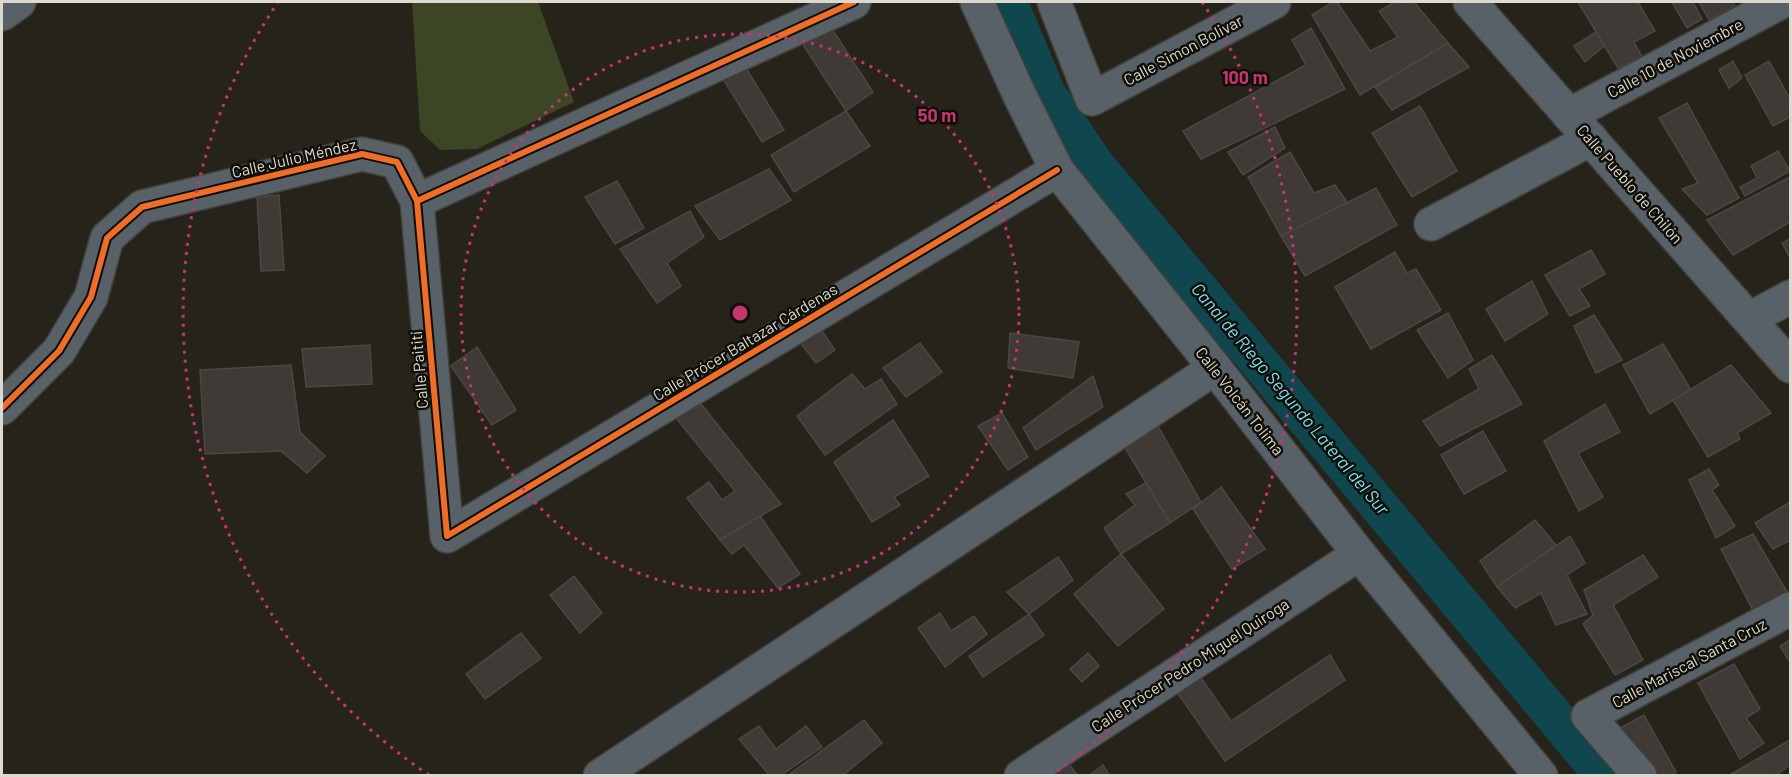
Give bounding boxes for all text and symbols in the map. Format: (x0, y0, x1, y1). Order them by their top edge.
street label: Calle Simon Bolivar (1120, 10, 1246, 89)
street label: Calle 10 de Noviembre (1604, 14, 1746, 101)
text: 100 m (1222, 66, 1268, 88)
text: 50 m (918, 104, 956, 126)
street label: Calle Pueblo de Chilón (1573, 120, 1687, 247)
street label: Calle Julio Méndez (230, 134, 358, 181)
water label: Canal de Riego Segundo Lateral del Sur (1187, 278, 1395, 519)
street label: Calle Prócer Baltazar Cárdenas (649, 279, 840, 404)
centre of rings (730, 303, 750, 323)
street label: Calle Paitití (406, 330, 431, 410)
street label: Calle Volcán Tolima (1192, 343, 1289, 459)
street label: Calle Prócer Pedro Miguel Quiroga (1087, 594, 1292, 736)
street label: Calle Mariscal Santa Cruz (1608, 614, 1769, 711)

